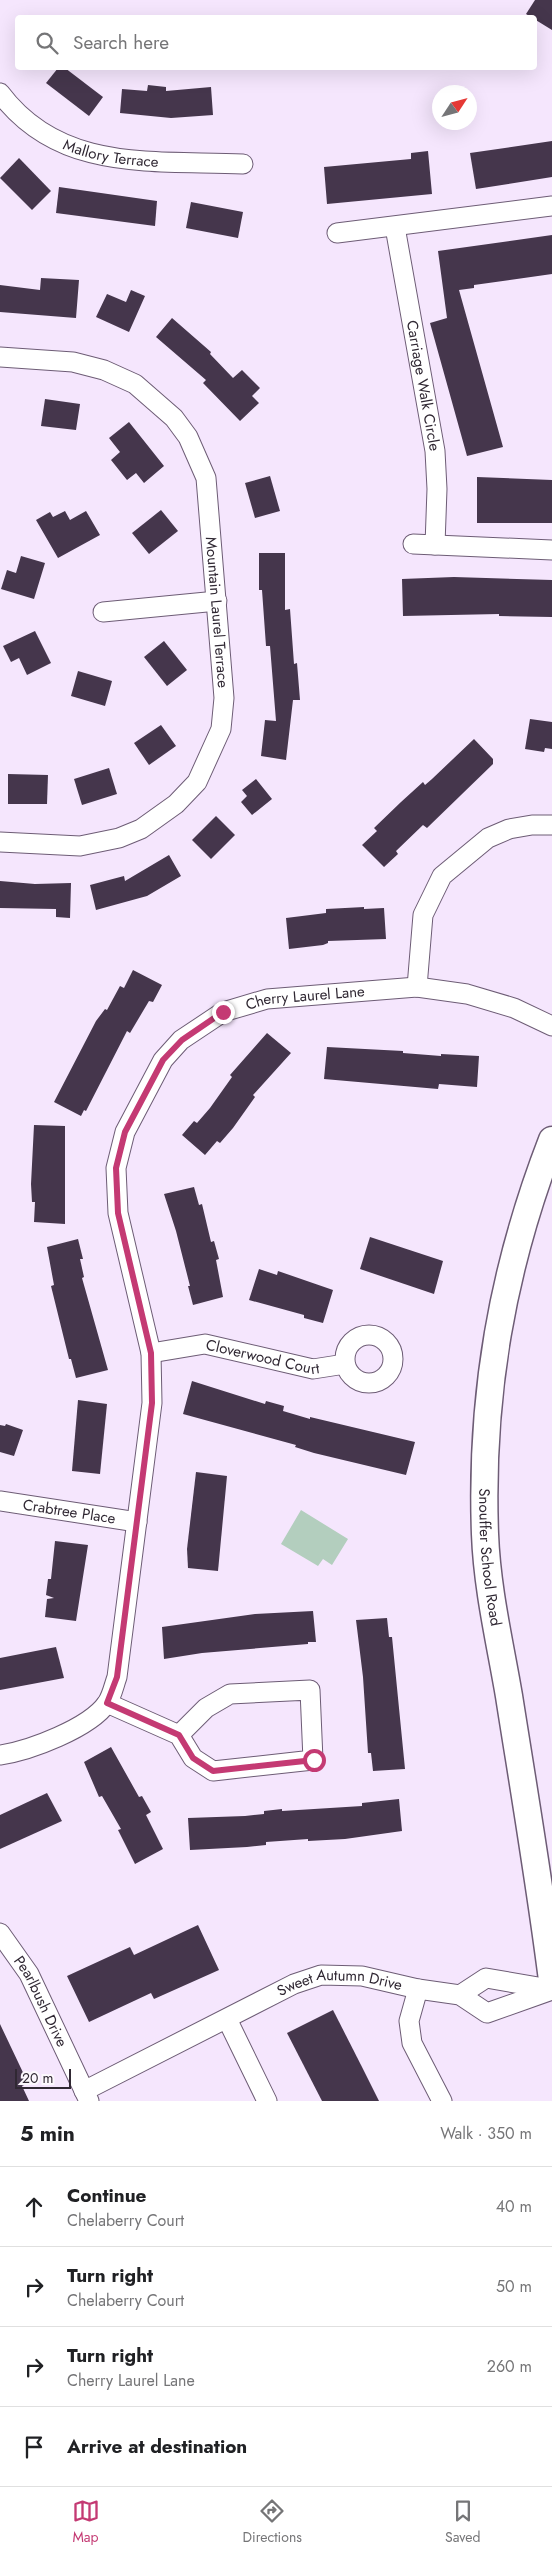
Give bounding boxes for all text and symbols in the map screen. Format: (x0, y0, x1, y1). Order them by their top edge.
search box (15, 15, 537, 70)
icon: search (33, 29, 61, 57)
text: Search here (73, 29, 169, 56)
north arrow (432, 85, 477, 130)
street label: Mallory Terrace (60, 134, 159, 173)
street label: Carriage Walk Circle (401, 318, 446, 453)
street label: Mountain Laurel Terrace (200, 536, 234, 689)
street label: Cherry Laurel Lane (243, 980, 366, 1016)
route end (212, 1001, 235, 1024)
street label: Cloverwood Court (204, 1334, 321, 1380)
street label: Snouffer School Road (473, 1488, 507, 1628)
street label: Crabtree Place (21, 1494, 117, 1530)
route start (303, 1749, 326, 1772)
street label: Pearlbush Drive (8, 1951, 73, 2051)
street label: Sweet Autumn Drive (273, 1964, 405, 2002)
scale bar (15, 2066, 71, 2089)
text: 20 m (22, 2068, 54, 2088)
text: 5 min (20, 2119, 75, 2149)
text: Walk · 350 m (440, 2122, 532, 2145)
text: Continue (67, 2182, 146, 2209)
icon: ahead (20, 2193, 48, 2221)
text: 40 m (496, 2195, 532, 2218)
text: Chelaberry Court (67, 2209, 184, 2232)
text: Turn right (67, 2262, 153, 2289)
icon: right (20, 2273, 48, 2301)
text: 50 m (496, 2275, 532, 2298)
text: Chelaberry Court (67, 2289, 184, 2312)
text: Turn right (67, 2342, 153, 2369)
icon: right (20, 2353, 48, 2381)
text: 260 m (487, 2355, 532, 2378)
text: Cherry Laurel Lane (67, 2369, 195, 2392)
icon: arrive (20, 2433, 48, 2461)
text: Arrive at destination (67, 2433, 247, 2460)
tab: Map (72, 2497, 100, 2547)
tab: Directions (243, 2497, 302, 2547)
tab: Saved (445, 2497, 480, 2547)

